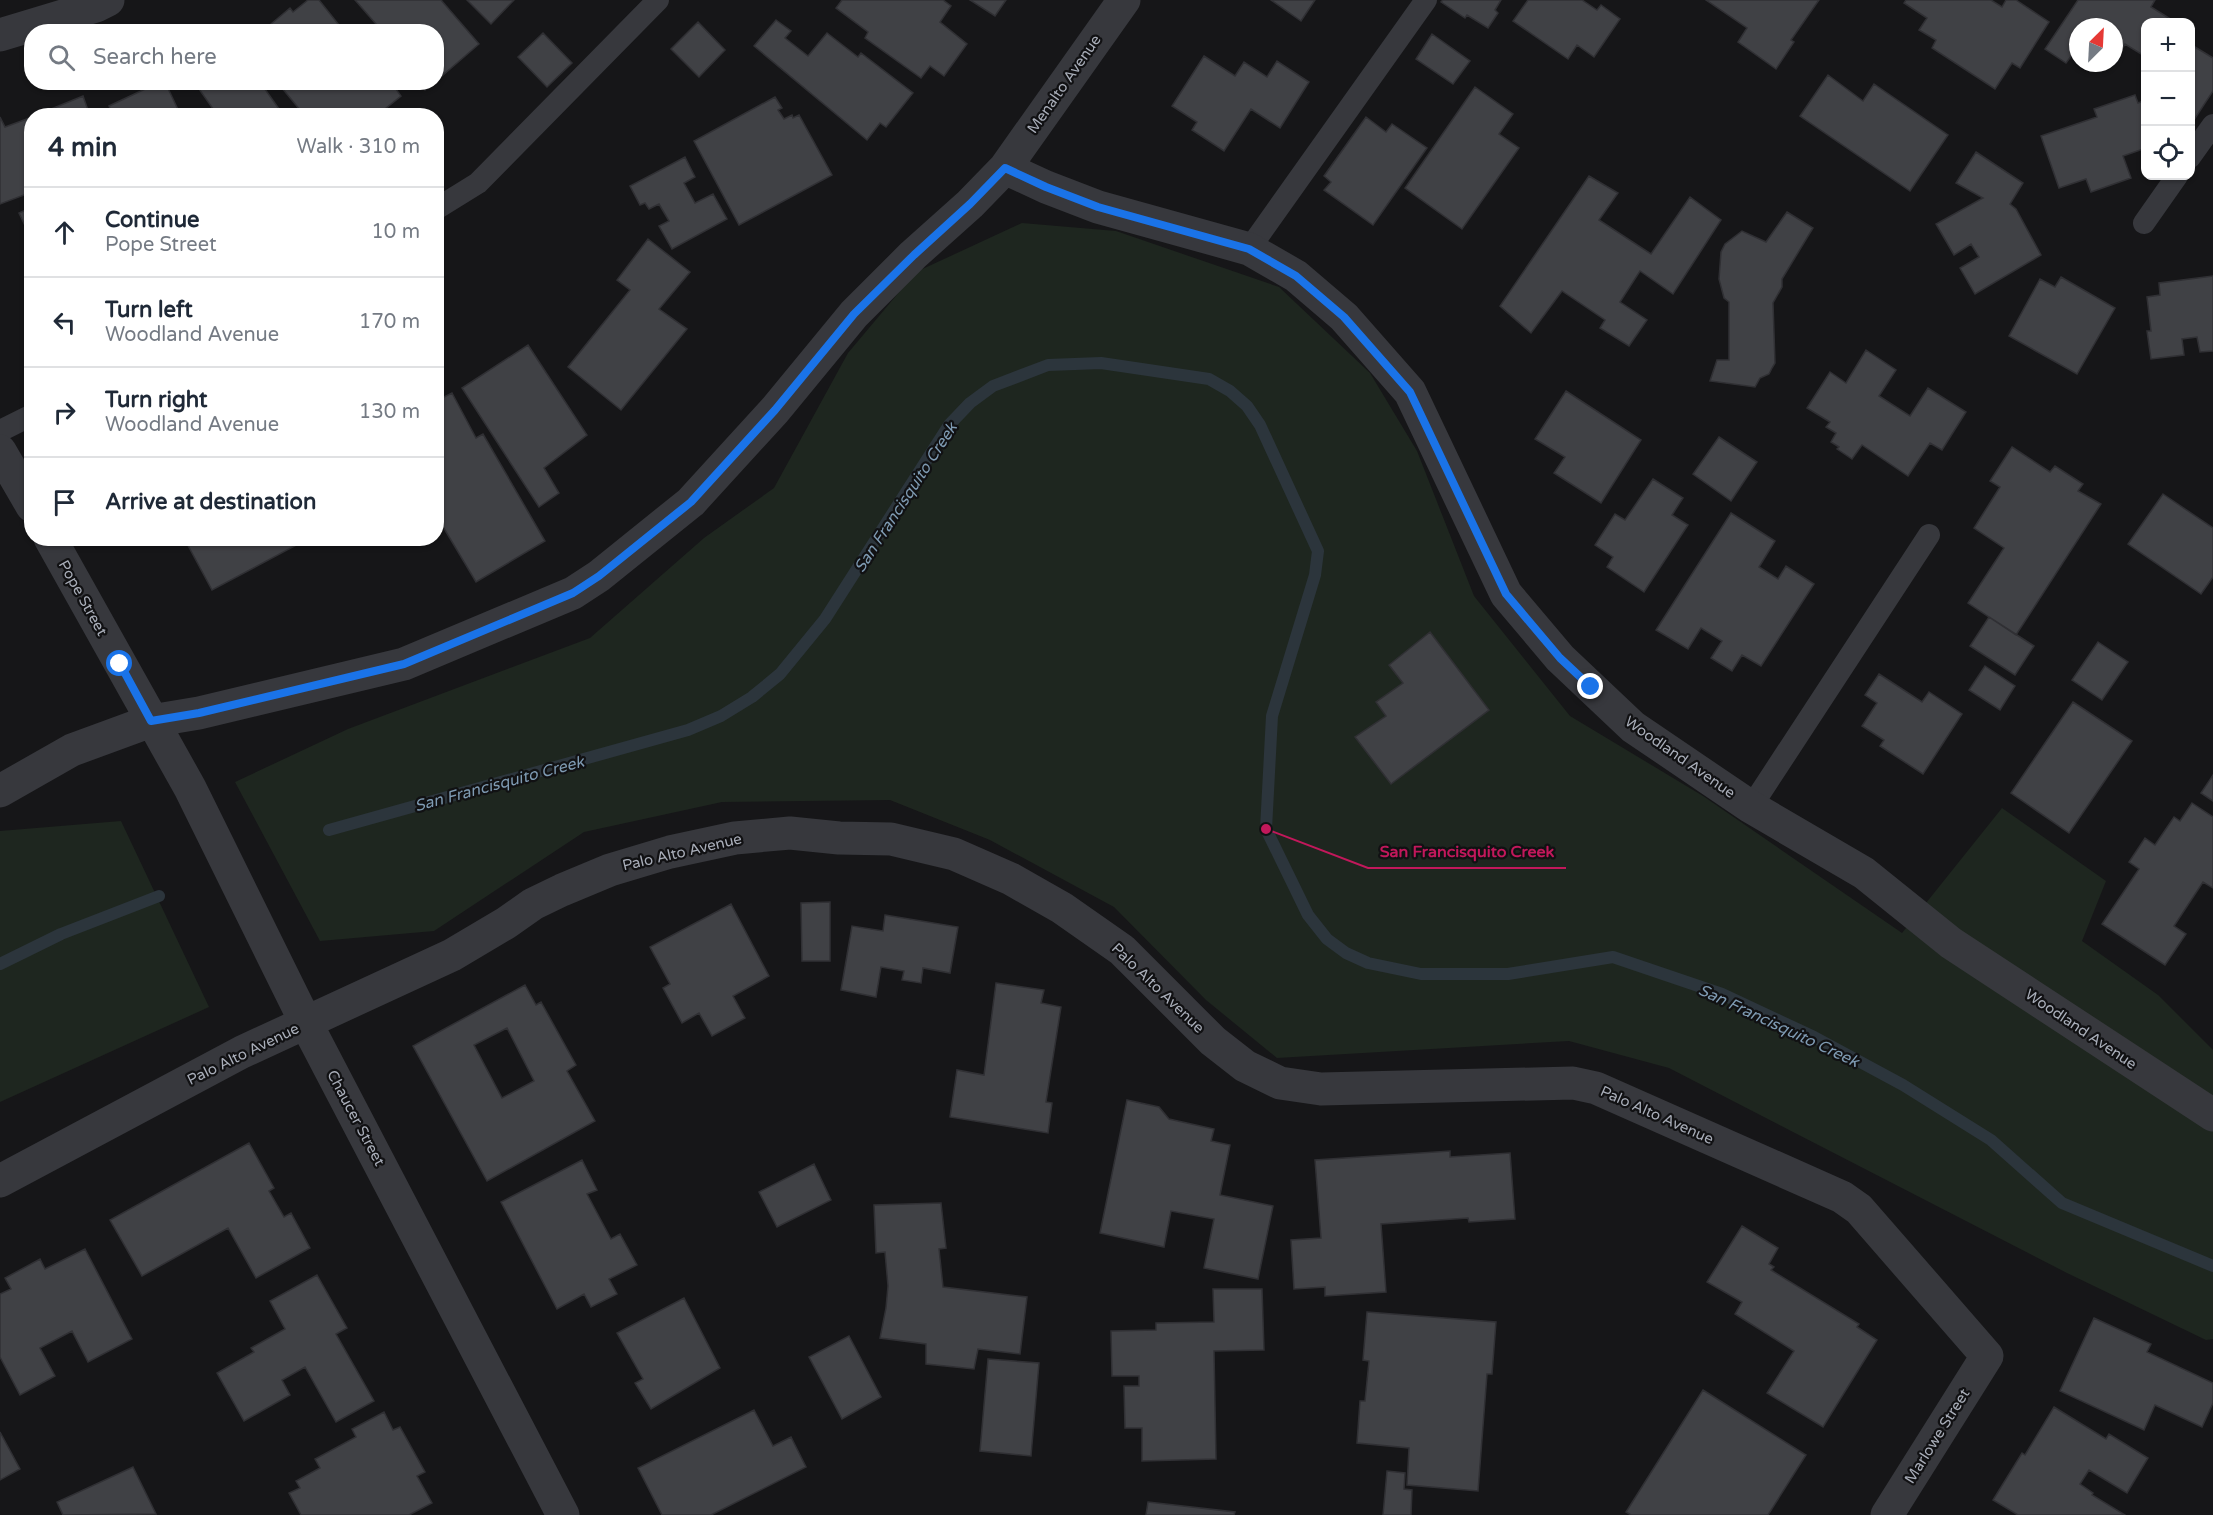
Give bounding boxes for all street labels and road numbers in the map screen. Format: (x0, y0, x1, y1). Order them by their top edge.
street label: Menalto Avenue (1023, 31, 1105, 137)
street label: Pope Street (55, 557, 111, 639)
street label: Woodland Avenue (1621, 712, 1739, 802)
street label: Palo Alto Avenue (621, 830, 743, 874)
street label: Palo Alto Avenue (1108, 939, 1208, 1037)
street label: Woodland Avenue (2022, 985, 2140, 1073)
street label: Palo Alto Avenue (184, 1019, 302, 1089)
street label: Chaucer Street (323, 1067, 389, 1169)
street label: Palo Alto Avenue (1598, 1082, 1716, 1148)
street label: Marlowe Street (1901, 1385, 1974, 1487)

